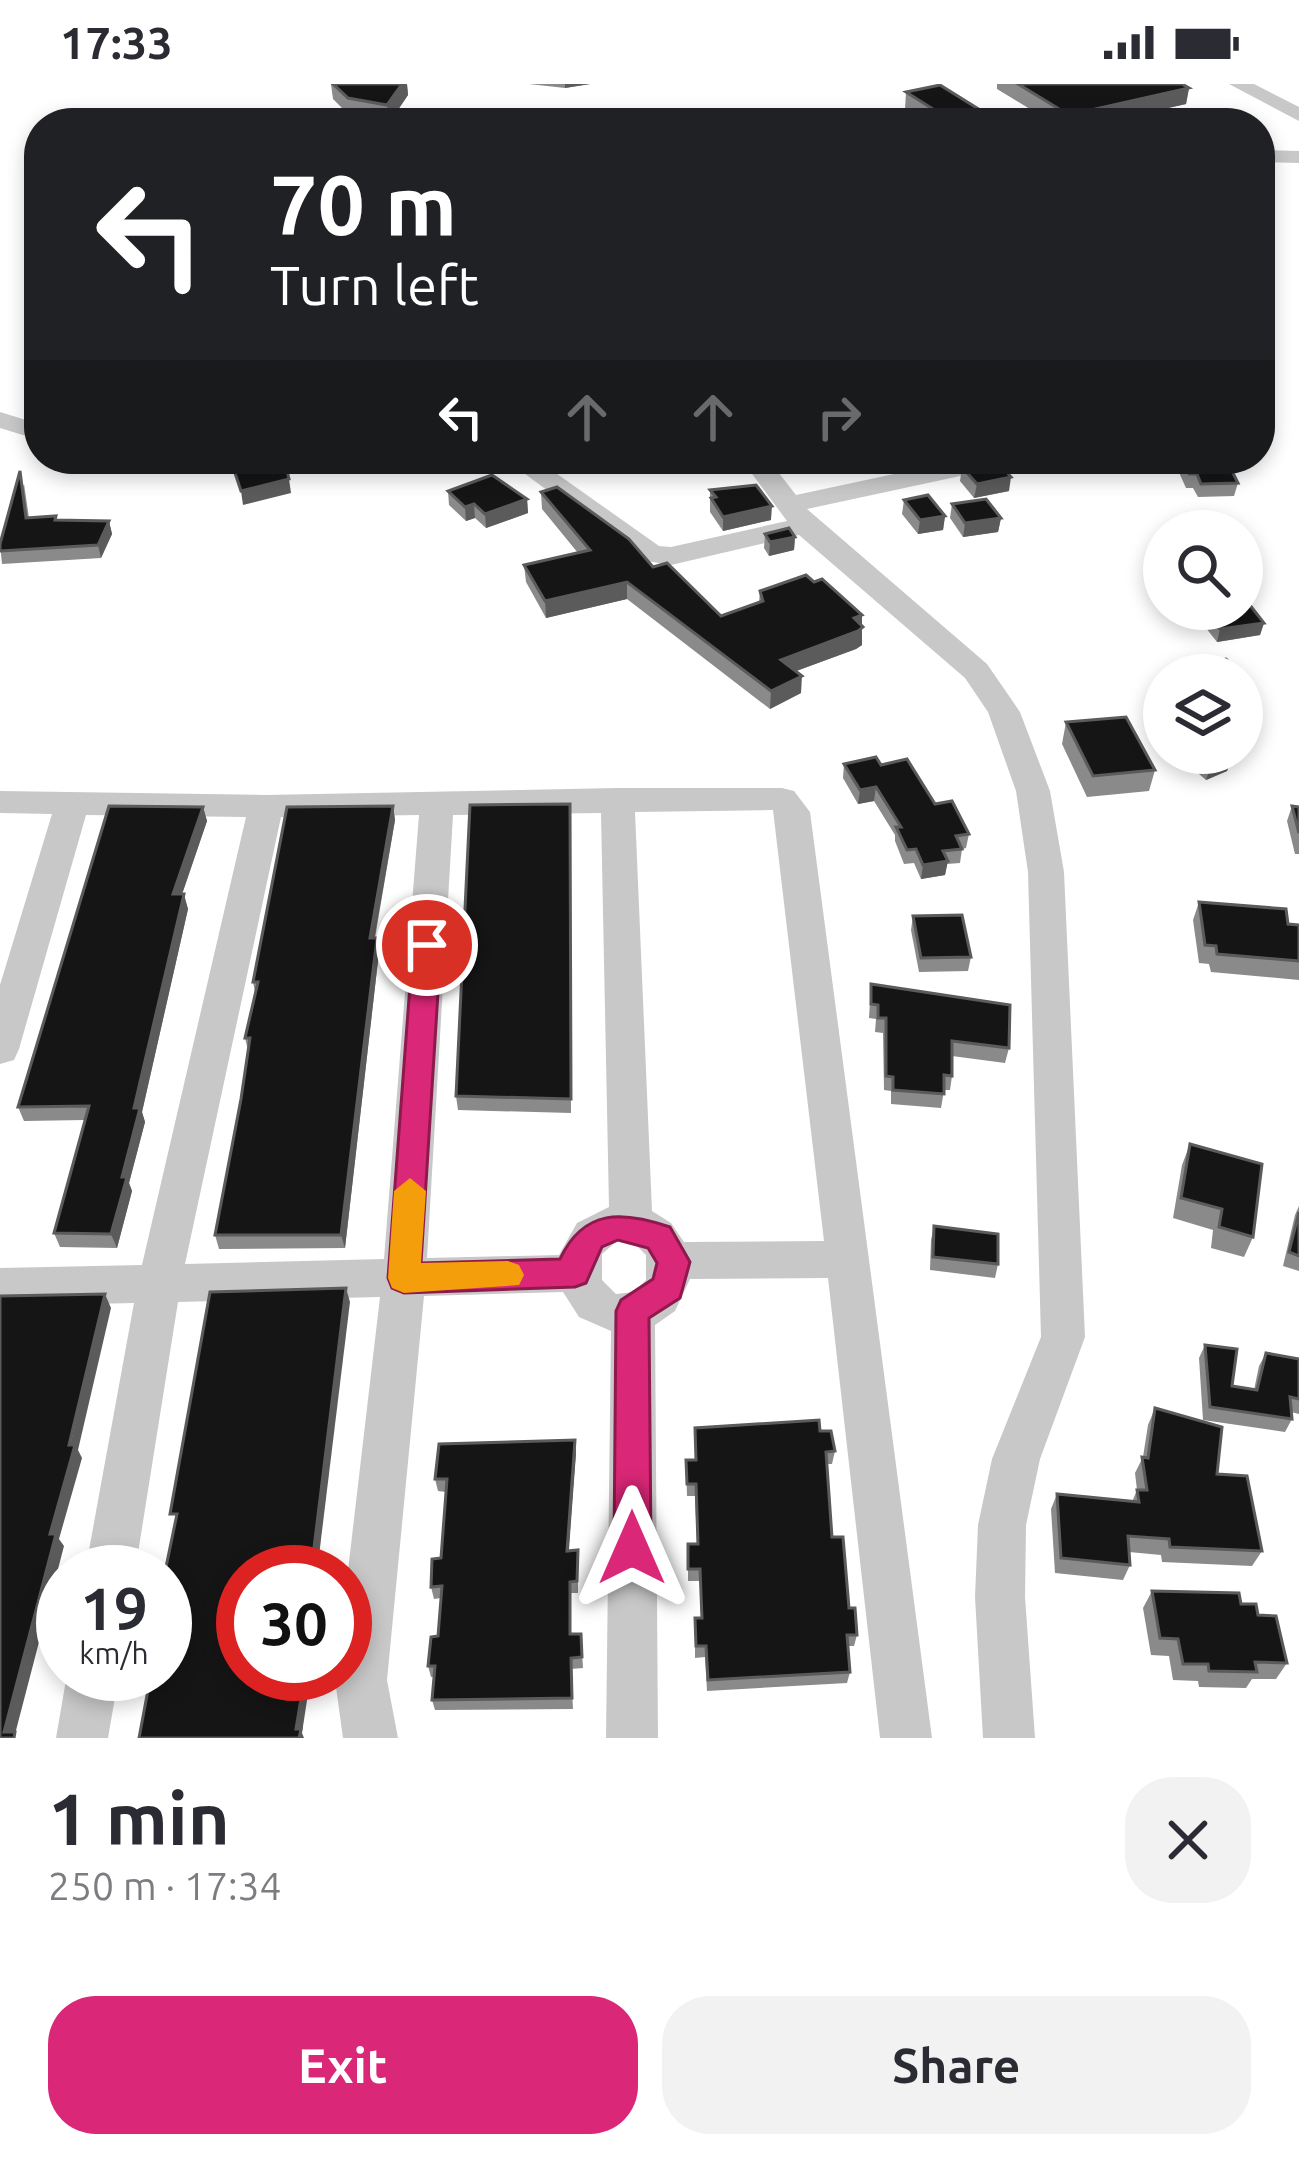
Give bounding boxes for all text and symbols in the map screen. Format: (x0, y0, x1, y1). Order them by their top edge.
text: 17:33 (60, 17, 173, 68)
icon: left (72, 156, 228, 312)
text: 70 m (270, 157, 457, 251)
text: Turn left (270, 255, 479, 315)
icon: left (428, 384, 494, 450)
icon: ahead (554, 384, 620, 450)
icon: ahead (680, 384, 746, 450)
icon: right (806, 384, 872, 450)
map controls (1143, 510, 1263, 774)
button: search (1143, 510, 1263, 630)
button: layers (1143, 654, 1263, 774)
pin (376, 894, 478, 996)
icon: arrive (394, 912, 460, 978)
position arrow (569, 1485, 695, 1611)
speed limit sign: 30 (216, 1545, 372, 1701)
text: 19 (80, 1574, 148, 1641)
text: km/h (79, 1636, 149, 1670)
button: close (1125, 1777, 1251, 1903)
text: 1 min (48, 1778, 230, 1859)
text: 250 m · 17:34 (48, 1864, 282, 1907)
button: Exit (48, 1996, 638, 2134)
button: Share (662, 1996, 1251, 2134)

